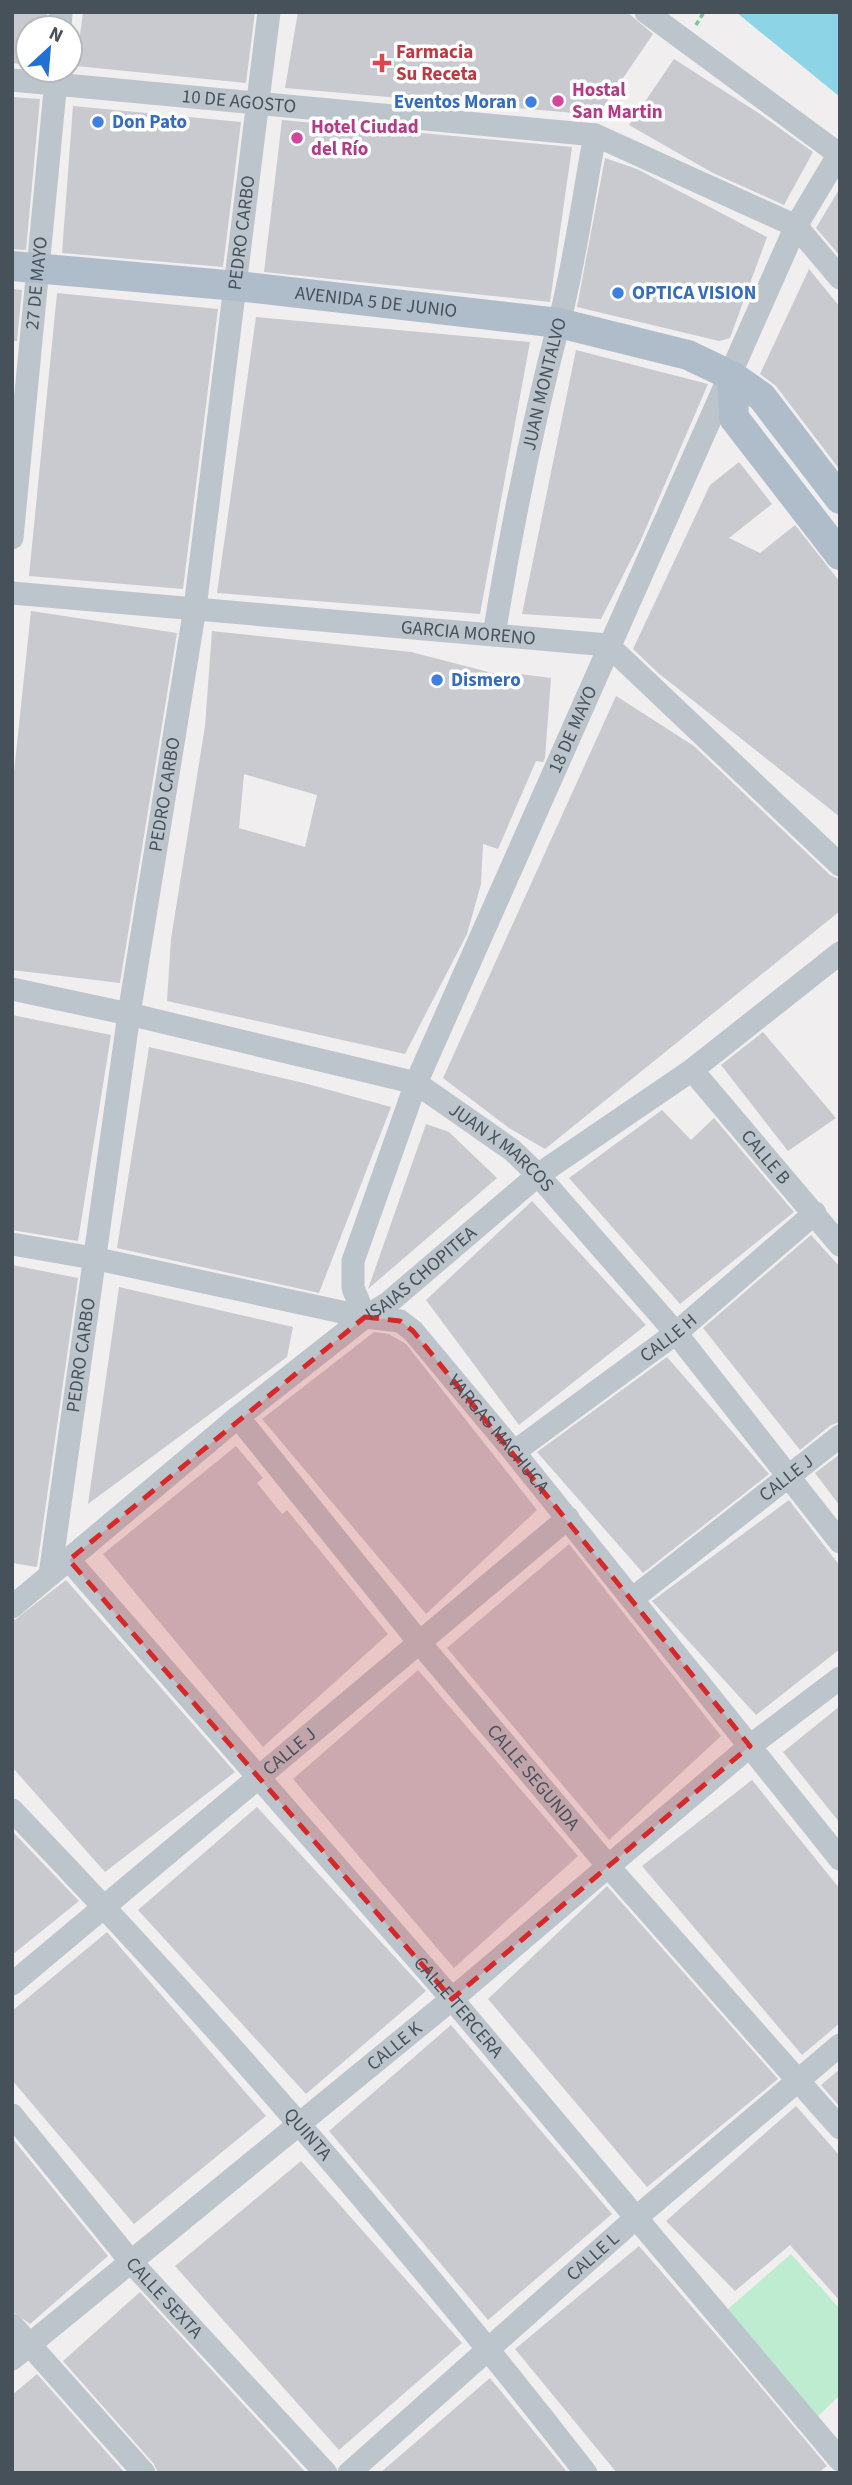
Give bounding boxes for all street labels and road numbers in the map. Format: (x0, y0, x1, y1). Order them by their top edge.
street label: 10 DE AGOSTO (181, 83, 297, 120)
street label: PEDRO CARBO (221, 174, 262, 292)
street label: 27 DE MAYO (19, 235, 54, 331)
street label: AVENIDA 5 DE JUNIO (294, 279, 459, 325)
street label: JUAN MONTALVO (515, 315, 573, 453)
street label: GARCIA MORENO (400, 613, 537, 652)
street label: 18 DE MAYO (541, 681, 604, 778)
street label: PEDRO CARBO (142, 735, 187, 854)
street label: JUAN X MARCOS (443, 1096, 560, 1198)
street label: CALLE B (734, 1124, 797, 1190)
street label: ISAIAS CHOPITEA (360, 1219, 483, 1327)
street label: PEDRO CARBO (60, 1296, 102, 1414)
street label: CALLE H (634, 1307, 703, 1369)
street label: VARGAS MACHUCA (441, 1369, 556, 1500)
street label: CALLE J (753, 1448, 819, 1508)
street label: CALLE SEGUNDA (481, 1718, 587, 1837)
street label: CALLE J (257, 1721, 322, 1782)
street label: CALLE TERCERA (407, 1950, 510, 2065)
street label: CALLE K (361, 2015, 428, 2077)
street label: QUINTA (277, 2102, 339, 2167)
street label: CALLE L (560, 2225, 625, 2287)
street label: CALLE SEXTA (119, 2251, 209, 2345)

